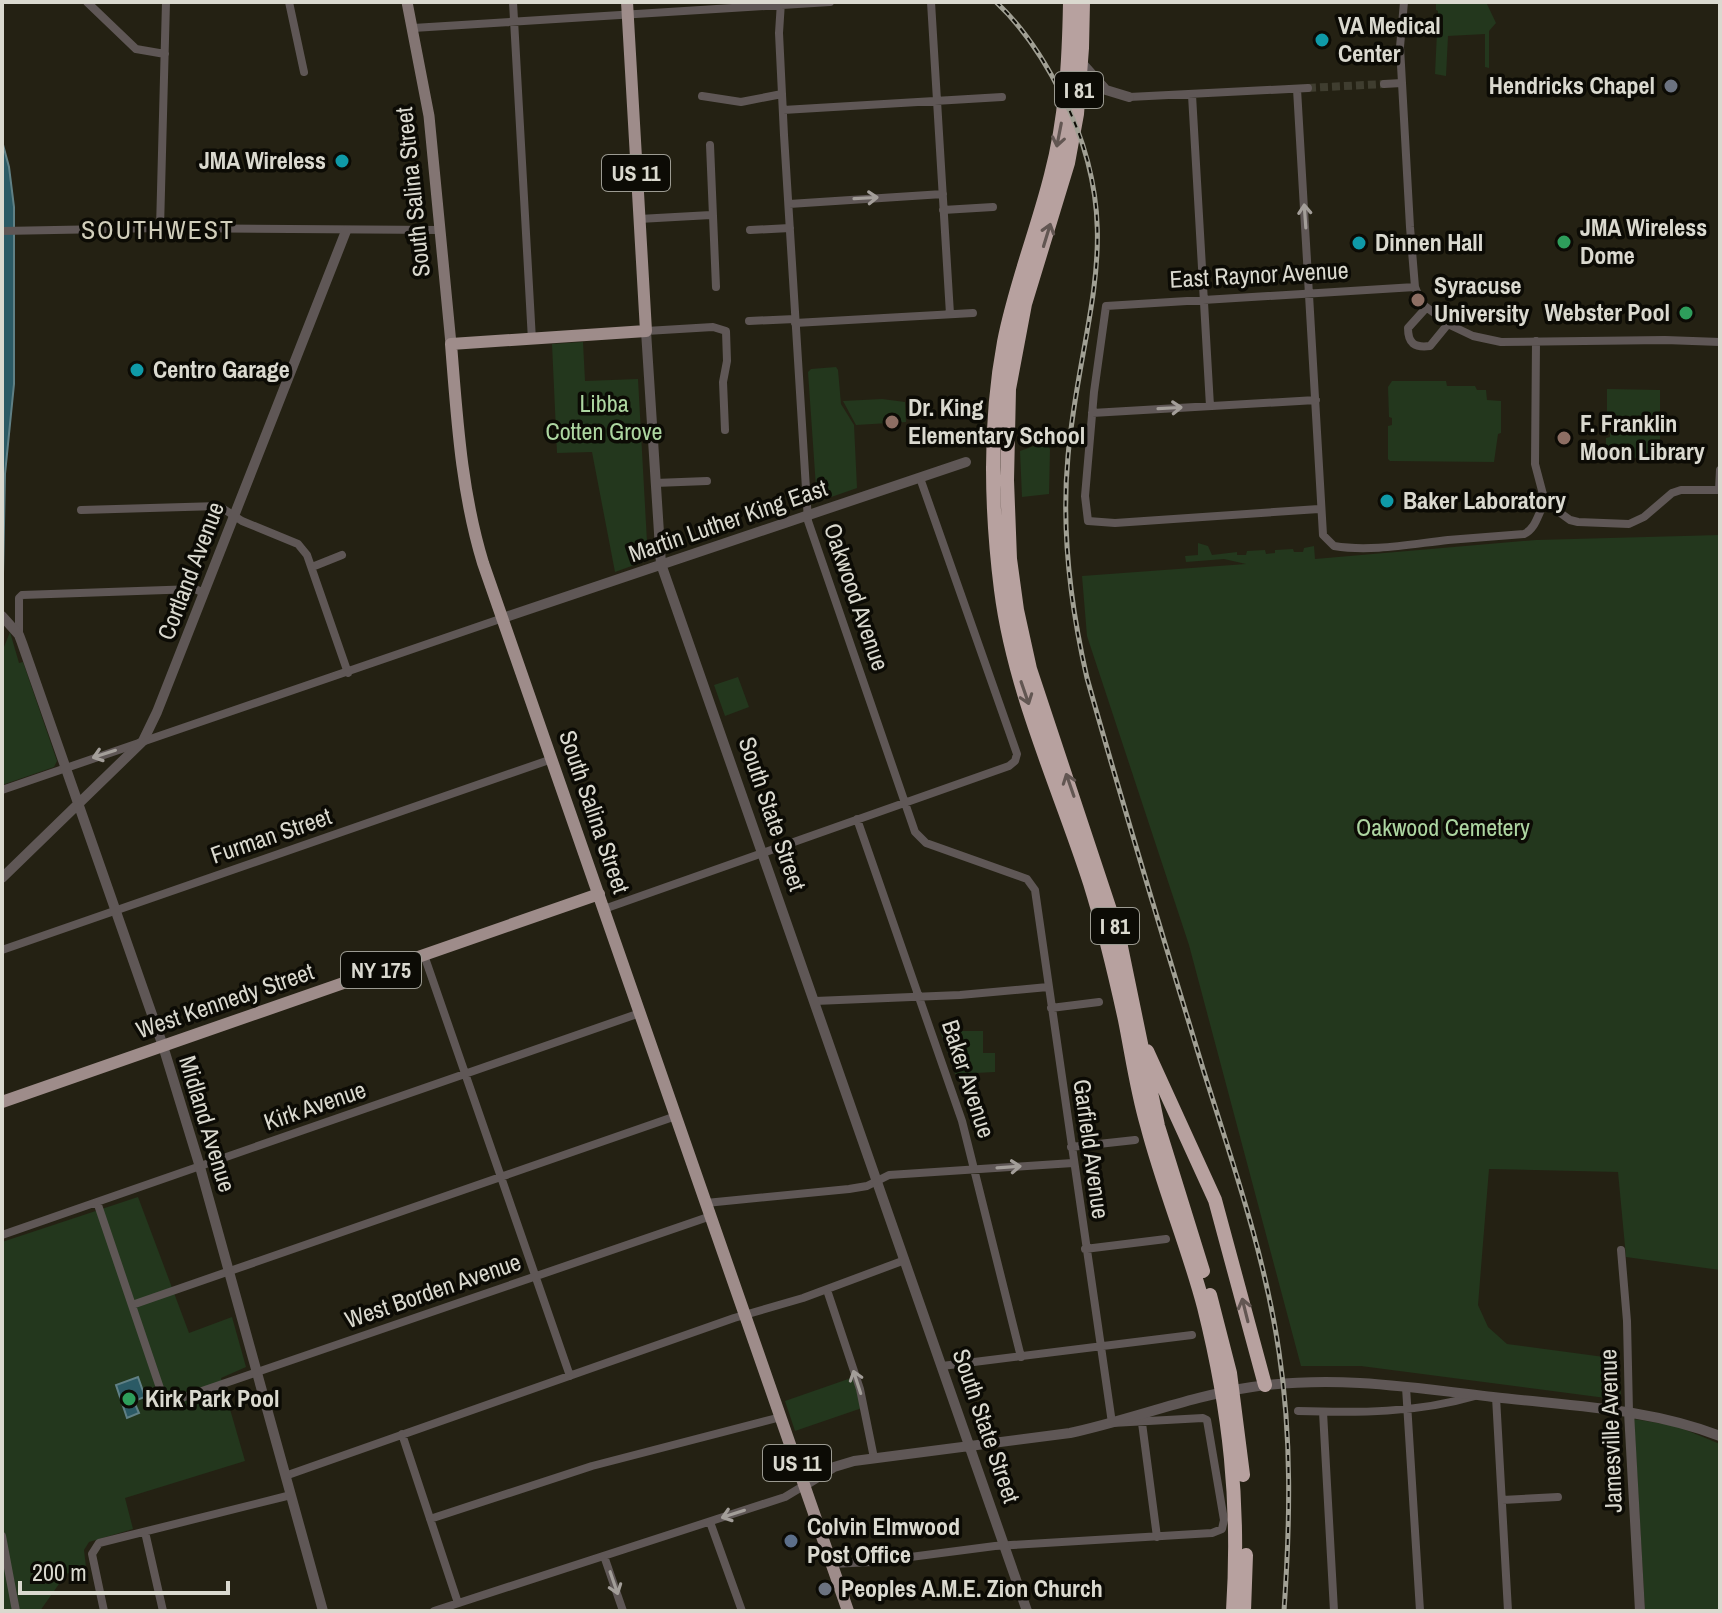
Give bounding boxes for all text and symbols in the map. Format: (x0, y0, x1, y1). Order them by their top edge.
place label: VA Medical Center (1338, 9, 1441, 69)
marker: VA Medical Center (1313, 31, 1331, 49)
place label: Hendricks Chapel (1489, 69, 1655, 101)
road number: I 81 (1055, 72, 1103, 108)
marker: Hendricks Chapel (1662, 77, 1680, 95)
street label: South Salina Street (387, 105, 437, 279)
one-way arrow (1051, 122, 1066, 148)
place label: JMA Wireless (199, 144, 326, 176)
marker: JMA Wireless (333, 152, 351, 170)
road number: US 11 (602, 155, 670, 191)
one-way arrow (852, 191, 879, 206)
one-way arrow (1297, 203, 1312, 230)
place label: JMA Wireless Dome (1580, 211, 1707, 271)
district label: SOUTHWEST (81, 212, 235, 247)
one-way arrow (1040, 222, 1055, 248)
place label: Dinnen Hall (1375, 226, 1483, 258)
marker: JMA Wireless Dome (1555, 233, 1573, 251)
marker: Dinnen Hall (1350, 234, 1368, 252)
street label: East Raynor Avenue (1169, 253, 1349, 295)
place label: Syracuse University (1434, 269, 1529, 329)
marker: Syracuse University (1409, 291, 1427, 309)
place label: Webster Pool (1545, 296, 1670, 328)
marker: Webster Pool (1677, 304, 1695, 322)
place label: Centro Garage (153, 353, 290, 385)
marker: Centro Garage (128, 361, 146, 379)
park label: Libba Cotten Grove (545, 387, 663, 447)
place label: Dr. King Elementary School (908, 391, 1085, 451)
one-way arrow (1156, 400, 1183, 415)
place label: F. Franklin Moon Library (1580, 407, 1705, 467)
marker: Dr. King Elementary School (883, 413, 901, 431)
marker: F. Franklin Moon Library (1555, 429, 1573, 447)
street label: Martin Luther King East (624, 471, 832, 569)
place label: Baker Laboratory (1403, 484, 1566, 516)
marker: Baker Laboratory (1378, 492, 1396, 510)
street label: Cortland Avenue (149, 497, 231, 644)
street label: Oakwood Avenue (817, 519, 897, 675)
one-way arrow (1018, 680, 1033, 705)
street label: South Salina Street (552, 726, 638, 898)
street label: South State Street (732, 732, 814, 895)
one-way arrow (92, 747, 117, 762)
one-way arrow (1062, 773, 1076, 798)
street label: Furman Street (206, 799, 336, 871)
park label: Oakwood Cemetery (1356, 811, 1530, 843)
road number: I 81 (1091, 908, 1139, 944)
road number: NY 175 (341, 952, 421, 988)
street label: West Kennedy Street (132, 955, 318, 1045)
street label: Baker Avenue (935, 1016, 1003, 1142)
street label: Midland Avenue (172, 1052, 244, 1196)
street label: Kirk Avenue (259, 1073, 370, 1137)
street label: Garfield Avenue (1066, 1077, 1118, 1221)
one-way arrow (996, 1159, 1022, 1174)
street label: West Borden Avenue (340, 1245, 525, 1335)
one-way arrow (1236, 1298, 1251, 1323)
street label: South State Street (946, 1344, 1028, 1507)
street label: Jamesville Avenue (1591, 1349, 1629, 1513)
one-way arrow (849, 1369, 864, 1394)
place label: Kirk Park Pool (145, 1382, 280, 1414)
marker: Kirk Park Pool (120, 1390, 138, 1408)
road number: US 11 (763, 1445, 831, 1481)
one-way arrow (721, 1508, 746, 1523)
place label: Colvin Elmwood Post Office (807, 1510, 960, 1570)
marker: Colvin Elmwood Post Office (782, 1532, 800, 1550)
scale bar (20, 1545, 228, 1595)
text: 200 m (32, 1556, 87, 1588)
one-way arrow (607, 1571, 622, 1596)
place label: Peoples A.M.E. Zion Church (841, 1572, 1103, 1604)
marker: Peoples A.M.E. Zion Church (816, 1580, 834, 1598)

